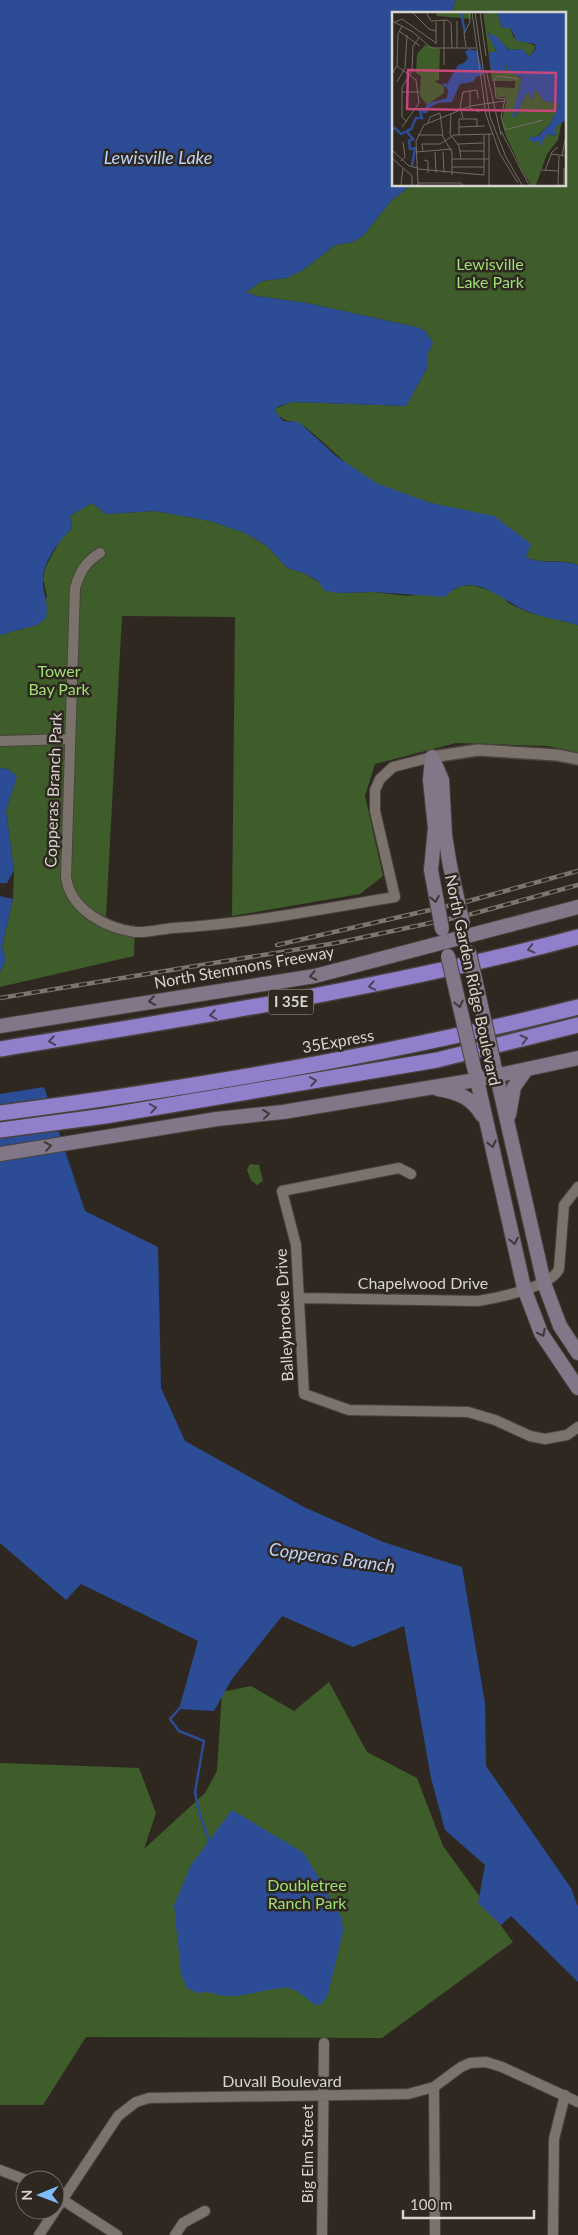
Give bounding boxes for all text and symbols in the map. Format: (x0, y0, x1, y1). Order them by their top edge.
inset map (392, 12, 566, 186)
water label: Lewisville Lake (104, 146, 212, 168)
park label: Lewisville Lake Park (456, 254, 525, 291)
park label: Tower Bay Park (28, 661, 90, 698)
street label: Copperas Branch Park (40, 711, 65, 868)
street label: North Garden Ridge Boulevard (442, 873, 505, 1087)
one-way arrow (430, 895, 440, 904)
street label: North Stemmons Freeway (152, 941, 336, 992)
one-way arrow (526, 943, 535, 954)
one-way arrow (308, 970, 317, 980)
one-way arrow (368, 980, 377, 990)
road number: I 35E (268, 990, 314, 1014)
one-way arrow (148, 995, 156, 1006)
one-way arrow (453, 999, 464, 1008)
one-way arrow (208, 1010, 217, 1020)
street label: 35Express (301, 1025, 375, 1056)
one-way arrow (520, 1034, 529, 1045)
one-way arrow (48, 1035, 57, 1045)
one-way arrow (309, 1076, 318, 1086)
one-way arrow (150, 1103, 158, 1114)
one-way arrow (262, 1109, 270, 1120)
one-way arrow (486, 1140, 497, 1149)
one-way arrow (44, 1142, 52, 1152)
one-way arrow (508, 1236, 519, 1245)
street label: Balleybrooke Drive (271, 1248, 296, 1382)
street label: Chapelwood Drive (358, 1273, 488, 1292)
one-way arrow (536, 1328, 546, 1337)
water label: Copperas Branch (268, 1537, 397, 1577)
park label: Doubletree Ranch Park (267, 1875, 347, 1912)
street label: Duvall Boulevard (222, 2071, 342, 2090)
street label: Big Elm Street (297, 2104, 316, 2203)
north arrow (15, 2170, 65, 2220)
scale bar (403, 2188, 534, 2220)
text: N (18, 2190, 35, 2201)
text: 100 m (410, 2195, 452, 2213)

